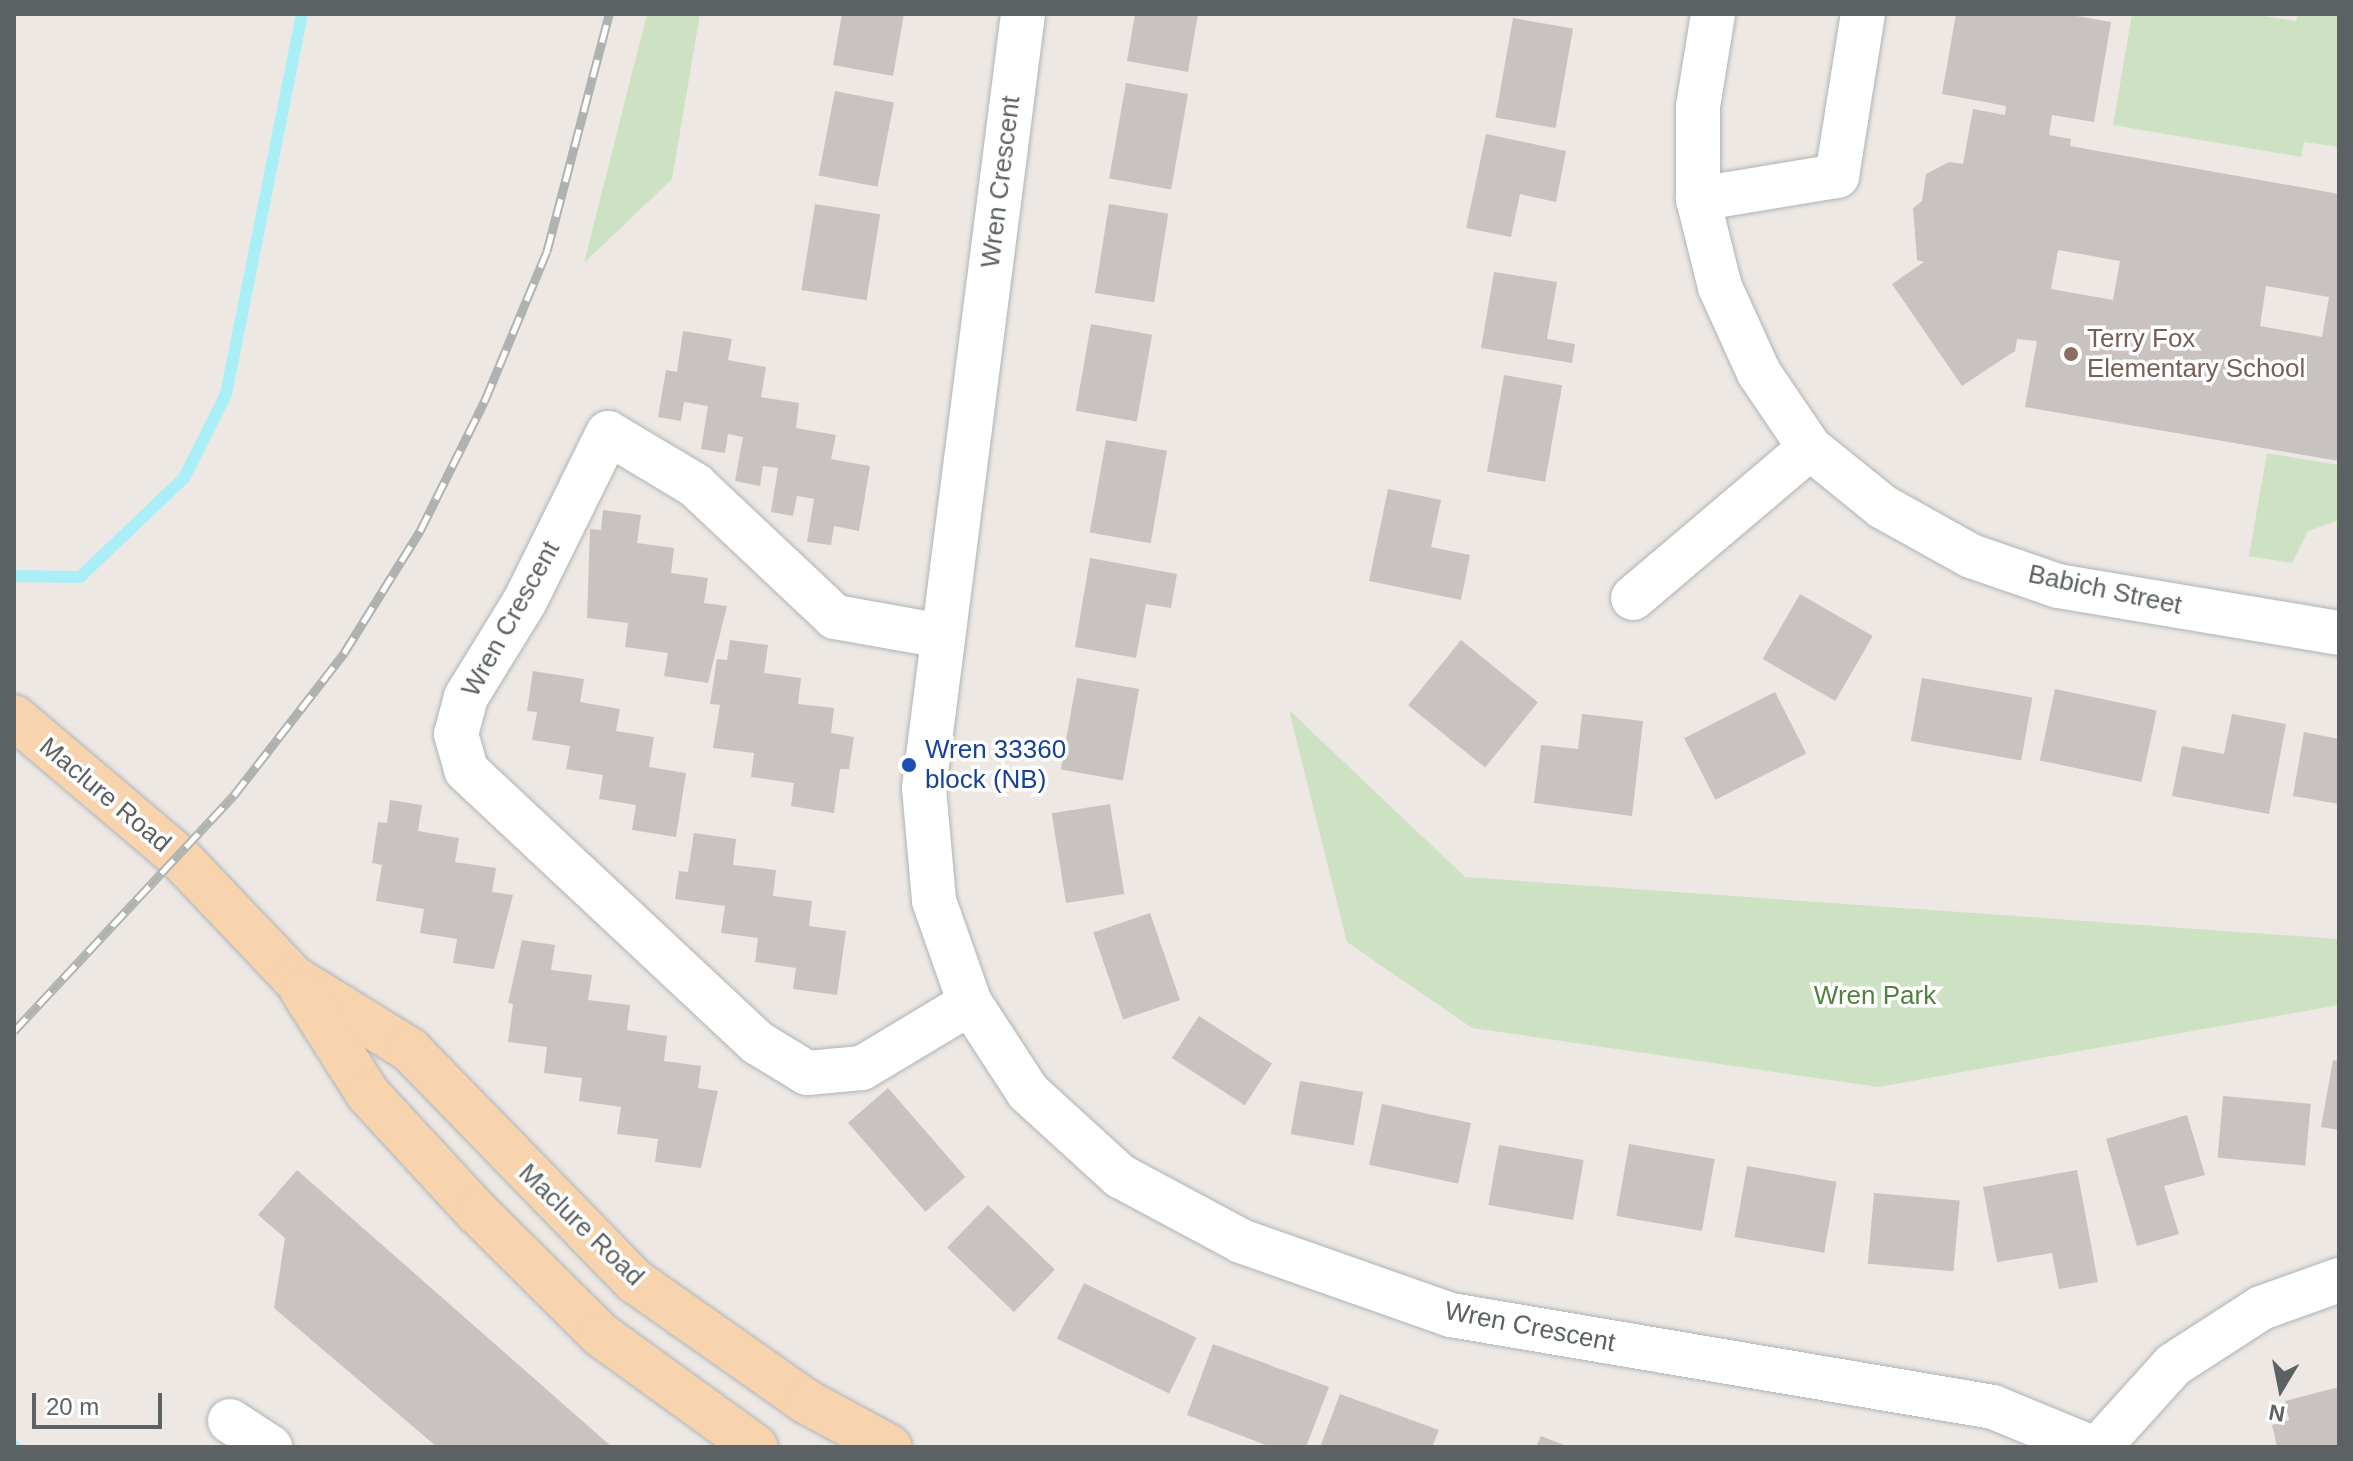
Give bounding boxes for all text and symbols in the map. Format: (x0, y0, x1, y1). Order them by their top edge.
street label: Wren Crescent (975, 94, 1027, 270)
place label: Terry Fox Elementary School (2087, 323, 2305, 384)
marker: Terry Fox Elementary School (2062, 345, 2080, 363)
street label: Wren Crescent (455, 536, 567, 702)
street label: Babich Street (2025, 559, 2185, 621)
street label: Maclure Road (33, 731, 177, 859)
place label: Wren 33360 block (NB) (925, 734, 1066, 796)
marker: Wren 33360 block (NB) (900, 756, 918, 774)
park label: Wren Park (1814, 980, 1936, 1012)
street label: Maclure Road (512, 1158, 650, 1292)
street label: Wren Crescent (1442, 1295, 1618, 1359)
north arrow (2241, 1349, 2321, 1429)
scale bar (36, 1377, 166, 1427)
text: 20 m (46, 1393, 99, 1420)
text: N (2267, 1399, 2287, 1427)

